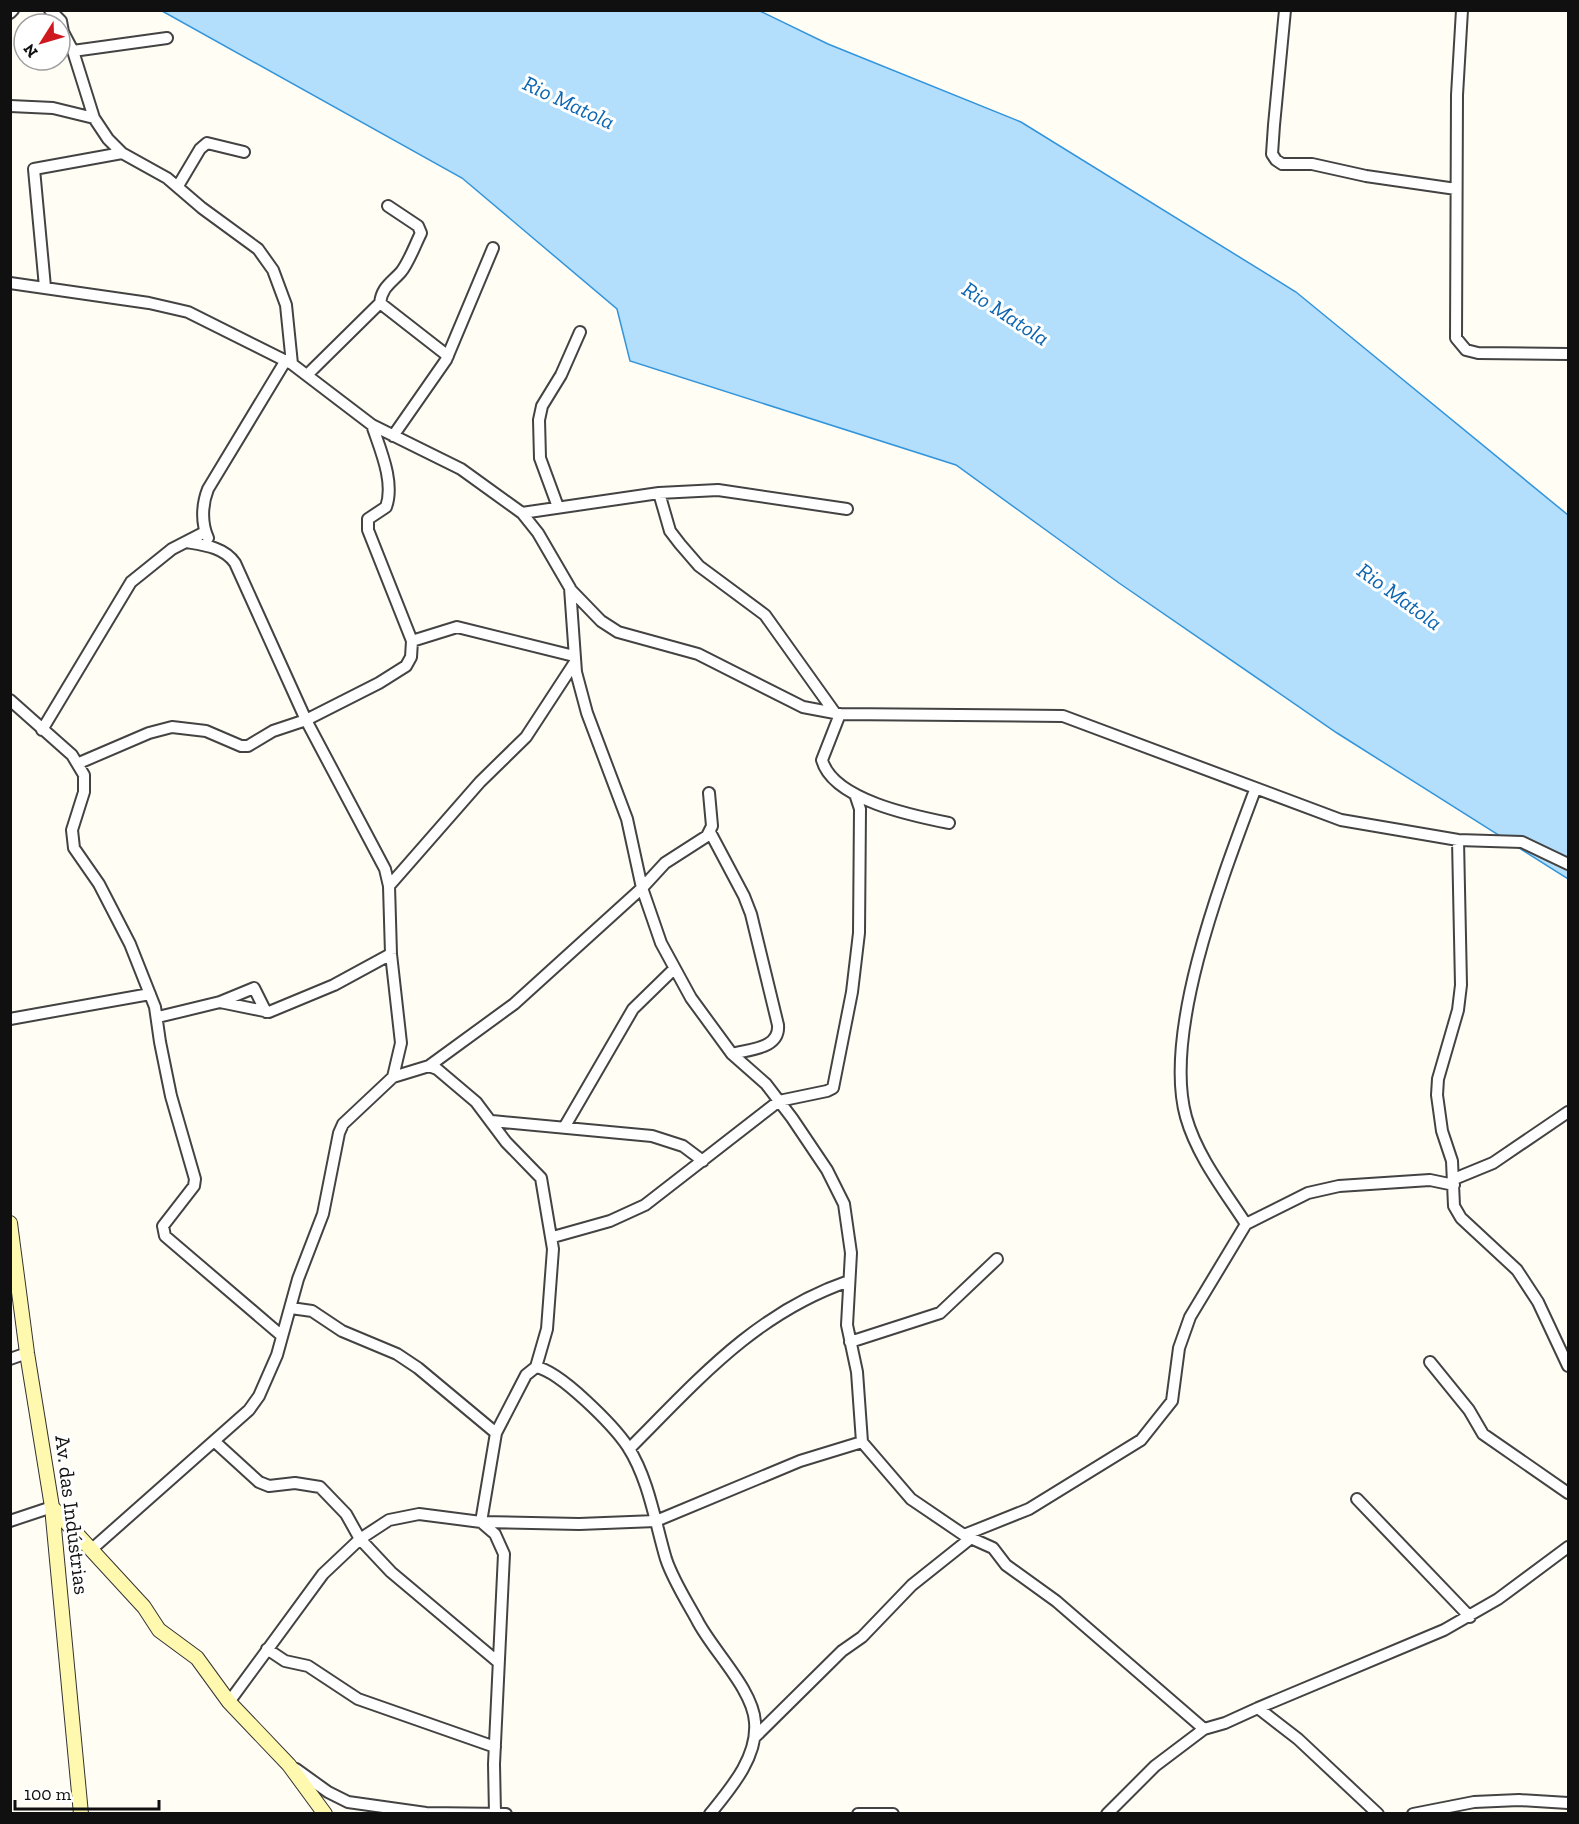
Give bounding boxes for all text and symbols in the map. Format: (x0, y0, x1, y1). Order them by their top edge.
north arrow (12, 12, 72, 72)
text: N (19, 40, 42, 61)
water label: Rio Matola (519, 69, 619, 135)
water label: Rio Matola (957, 275, 1054, 351)
water label: Rio Matola (1352, 557, 1447, 636)
street label: Av. das Indústrias (50, 1434, 95, 1596)
scale bar (15, 1773, 159, 1811)
text: 100 m (24, 1783, 72, 1805)

